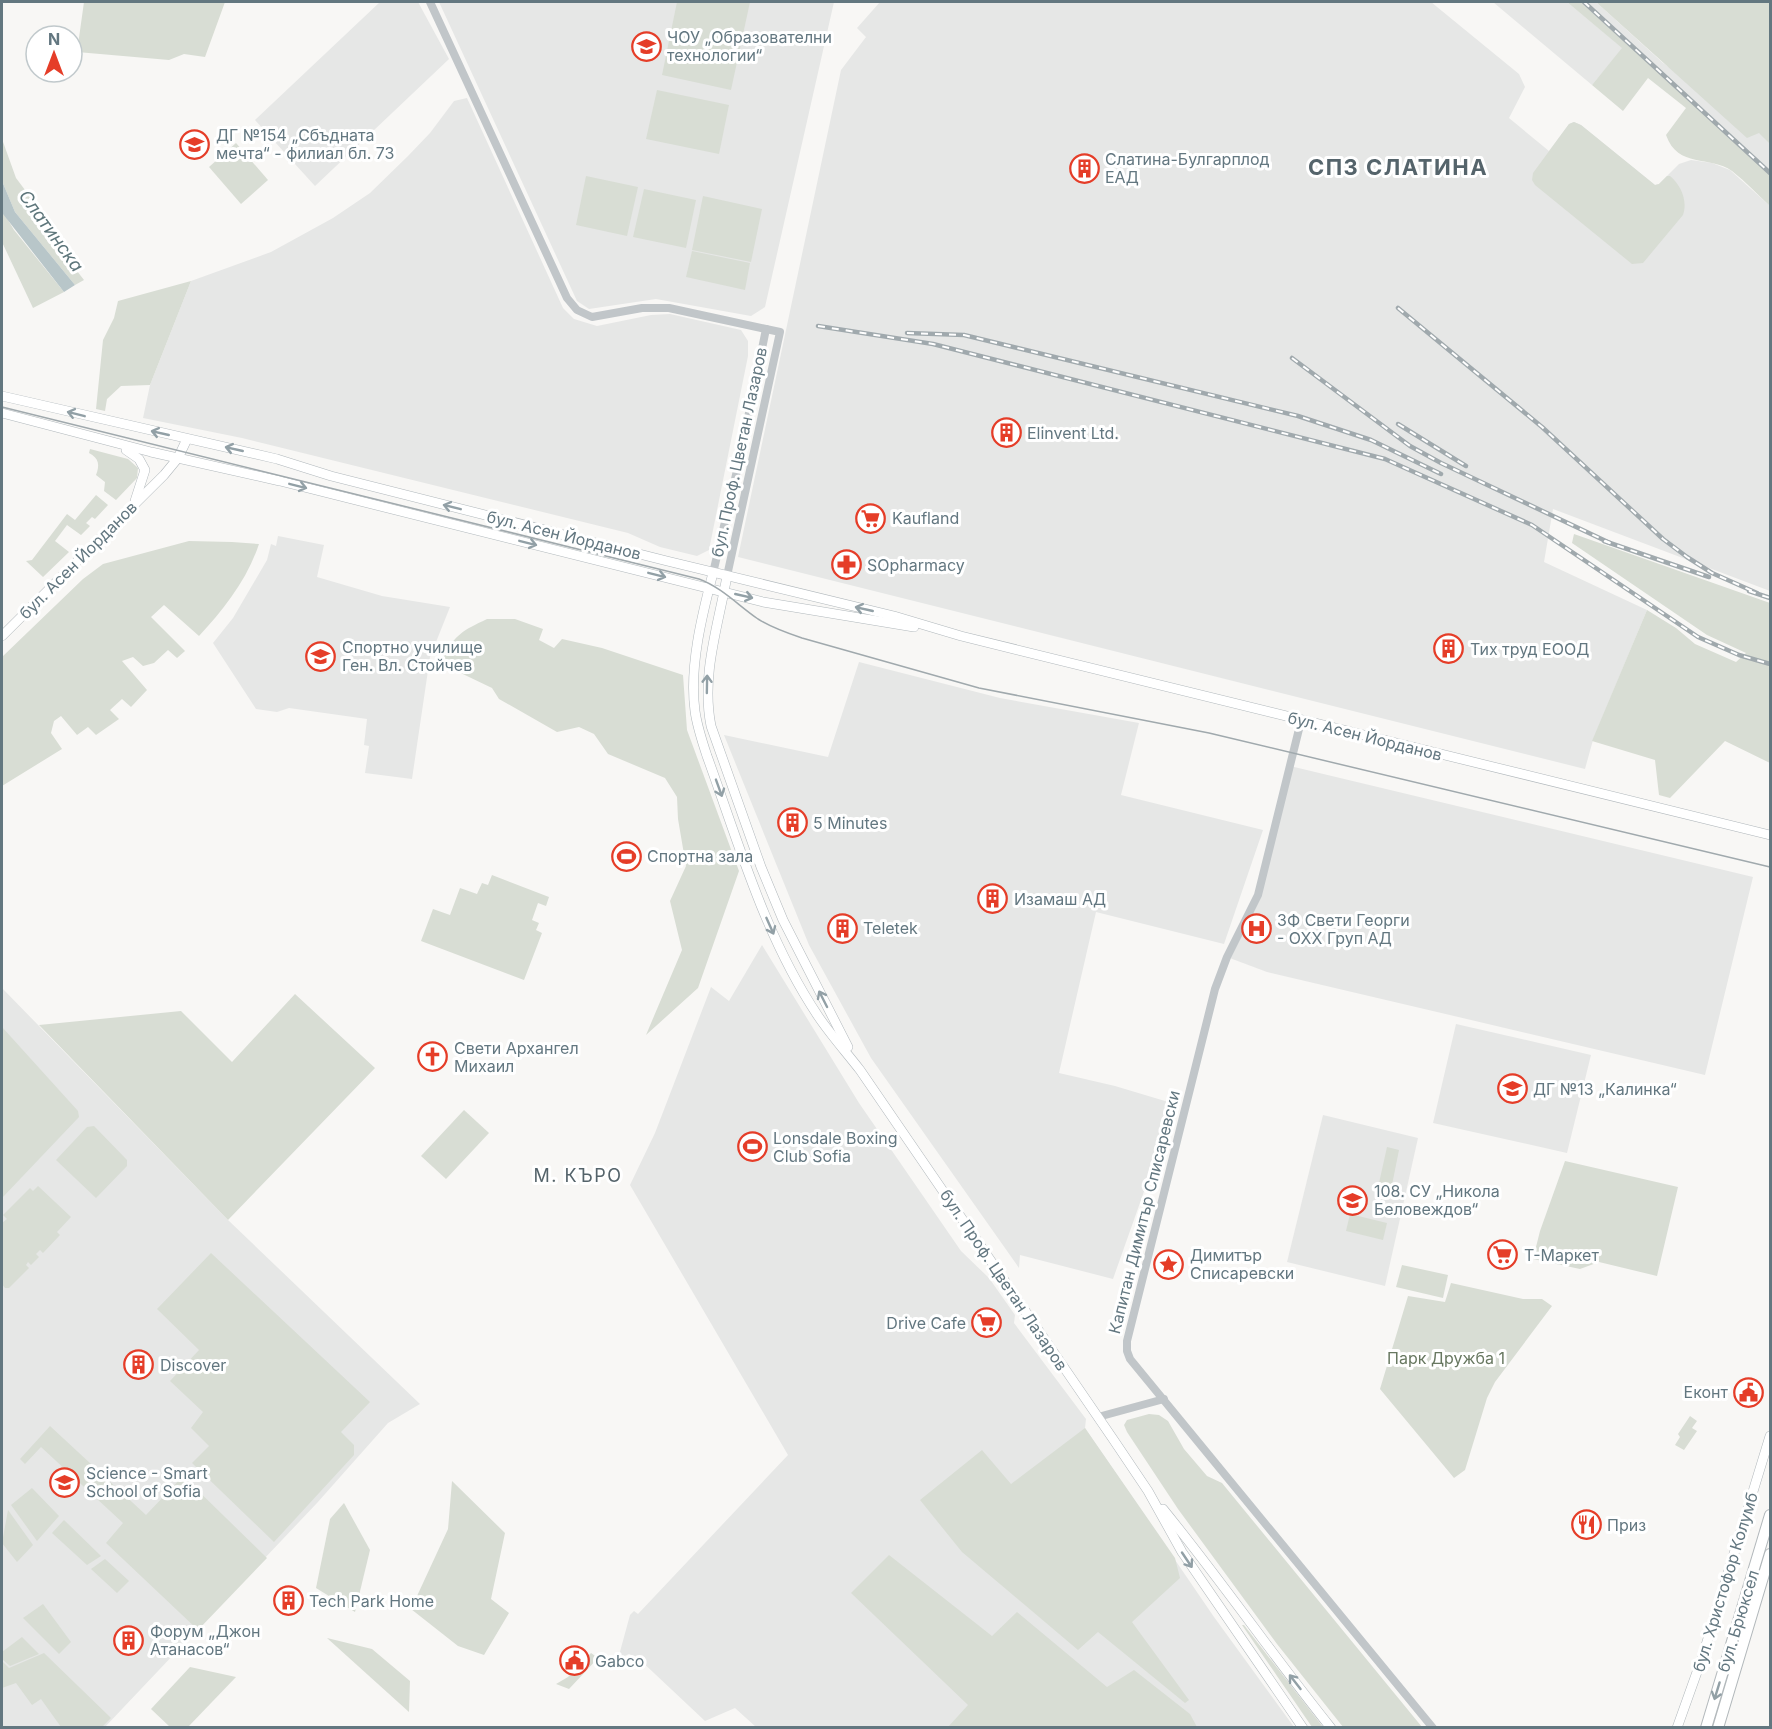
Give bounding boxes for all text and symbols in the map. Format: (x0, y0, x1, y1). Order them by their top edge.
north arrow (24, 24, 84, 84)
place label: ЧОУ „Образователни технологии“ (667, 27, 832, 65)
text: N (48, 29, 60, 49)
school or university icon: ЧОУ „Образователни технологии“ (630, 30, 662, 62)
place label: ДГ №154 „Сбъдната мечта“ - филиал бл. 73 (216, 125, 394, 163)
school or university icon: ДГ №154 „Сбъдната мечта“ - филиал бл. 73 (179, 128, 211, 160)
place label: Слатина-Булгарплод ЕАД (1105, 149, 1270, 187)
building icon: Слатина-Булгарплод ЕАД (1068, 152, 1100, 184)
district label: СПЗ СЛАТИНА (1308, 154, 1488, 180)
water label: Слатинска (15, 186, 88, 276)
street label: бул. Проф. Цветан Лазаров (707, 345, 771, 559)
one-way arrow (67, 407, 86, 419)
building icon: Elinvent Ltd. (990, 417, 1022, 449)
place label: Elinvent Ltd. (1027, 423, 1119, 443)
one-way arrow (151, 427, 170, 439)
one-way arrow (225, 443, 244, 455)
one-way arrow (288, 480, 307, 492)
street label: бул. Асен Йорданов (15, 497, 141, 623)
one-way arrow (443, 501, 462, 512)
supermarket icon: Kaufland (855, 502, 887, 534)
street label: бул. Асен Йорданов (485, 506, 643, 564)
place label: Kaufland (892, 508, 959, 528)
one-way arrow (518, 537, 537, 549)
pharmacy icon: SOpharmacy (830, 549, 862, 581)
place label: SOpharmacy (867, 555, 965, 575)
one-way arrow (647, 570, 666, 581)
one-way arrow (734, 591, 753, 603)
one-way arrow (855, 602, 874, 614)
building icon: Тих труд ЕООД (1433, 633, 1465, 665)
place label: Спортно училище Ген. Вл. Стойчев (342, 637, 483, 675)
place label: Тих труд ЕООД (1470, 639, 1589, 659)
school or university icon: Спортно училище Ген. Вл. Стойчев (305, 640, 337, 672)
one-way arrow (702, 675, 713, 695)
street label: бул. Асен Йорданов (1286, 707, 1444, 765)
one-way arrow (714, 779, 725, 797)
building icon: 5 Minutes (776, 807, 808, 839)
place label: 5 Minutes (813, 813, 887, 833)
sports icon: Спортна зала (610, 840, 642, 872)
place label: Спортна зала (647, 846, 753, 866)
building icon: Изамаш АД (977, 883, 1009, 915)
place label: Изамаш АД (1014, 889, 1106, 909)
place label: ЗФ Свети Георги - ОХХ Груп АД (1277, 910, 1410, 948)
building icon: Teletek (826, 912, 858, 944)
hospital icon: ЗФ Свети Георги - ОХХ Груп АД (1240, 913, 1272, 945)
one-way arrow (765, 917, 776, 935)
place label: Teletek (863, 918, 918, 938)
one-way arrow (816, 991, 828, 1009)
place label: Свети Архангел Михаил (454, 1038, 579, 1076)
church icon: Свети Архангел Михаил (417, 1041, 449, 1073)
school or university icon: ДГ №13 „Калинка“ (1496, 1073, 1528, 1105)
place label: ДГ №13 „Калинка“ (1533, 1079, 1677, 1099)
street label: Капитан Димитър Списаревски (1104, 1088, 1184, 1336)
place label: Lonsdale Boxing Club Sofia (773, 1128, 898, 1166)
sports icon: Lonsdale Boxing Club Sofia (736, 1131, 768, 1163)
district label: М. КЪРО (533, 1165, 623, 1186)
place label: 108. СУ „Никола Беловеждов“ (1374, 1181, 1500, 1219)
school or university icon: 108. СУ „Никола Беловеждов“ (1337, 1184, 1369, 1216)
street label: бул. Проф. Цветан Лазаров (936, 1186, 1072, 1374)
supermarket icon: Т-Маркет (1487, 1239, 1519, 1271)
place label: Димитър Списаревски (1190, 1245, 1294, 1283)
place label: Т-Маркет (1524, 1245, 1599, 1265)
place icon: Димитър Списаревски (1153, 1248, 1185, 1280)
supermarket icon: Drive Cafe (971, 1307, 1003, 1339)
place label: Drive Cafe (886, 1313, 966, 1333)
park label: Парк Дружба 1 (1387, 1348, 1505, 1368)
building icon: Discover (123, 1349, 155, 1381)
place label: Discover (160, 1355, 226, 1375)
public building icon: Еконт (1733, 1376, 1765, 1408)
place label: Еконт (1684, 1382, 1729, 1402)
place label: Science - Smart School of Sofia (86, 1463, 208, 1501)
school or university icon: Science - Smart School of Sofia (49, 1466, 81, 1498)
street label: бул. Христофор Колумб (1688, 1490, 1762, 1674)
restaurant icon: Приз (1570, 1509, 1602, 1541)
place label: Приз (1607, 1515, 1646, 1535)
one-way arrow (1181, 1551, 1193, 1567)
street label: бул. Брюксел (1713, 1568, 1763, 1674)
building icon: Tech Park Home (272, 1585, 304, 1617)
place label: Tech Park Home (309, 1591, 434, 1611)
place label: Форум „Джон Атанасов“ (150, 1621, 260, 1659)
building icon: Форум „Джон Атанасов“ (113, 1624, 145, 1656)
public building icon: Gabco (558, 1645, 590, 1677)
place label: Gabco (595, 1651, 644, 1671)
one-way arrow (1288, 1674, 1301, 1690)
one-way arrow (1711, 1682, 1722, 1701)

